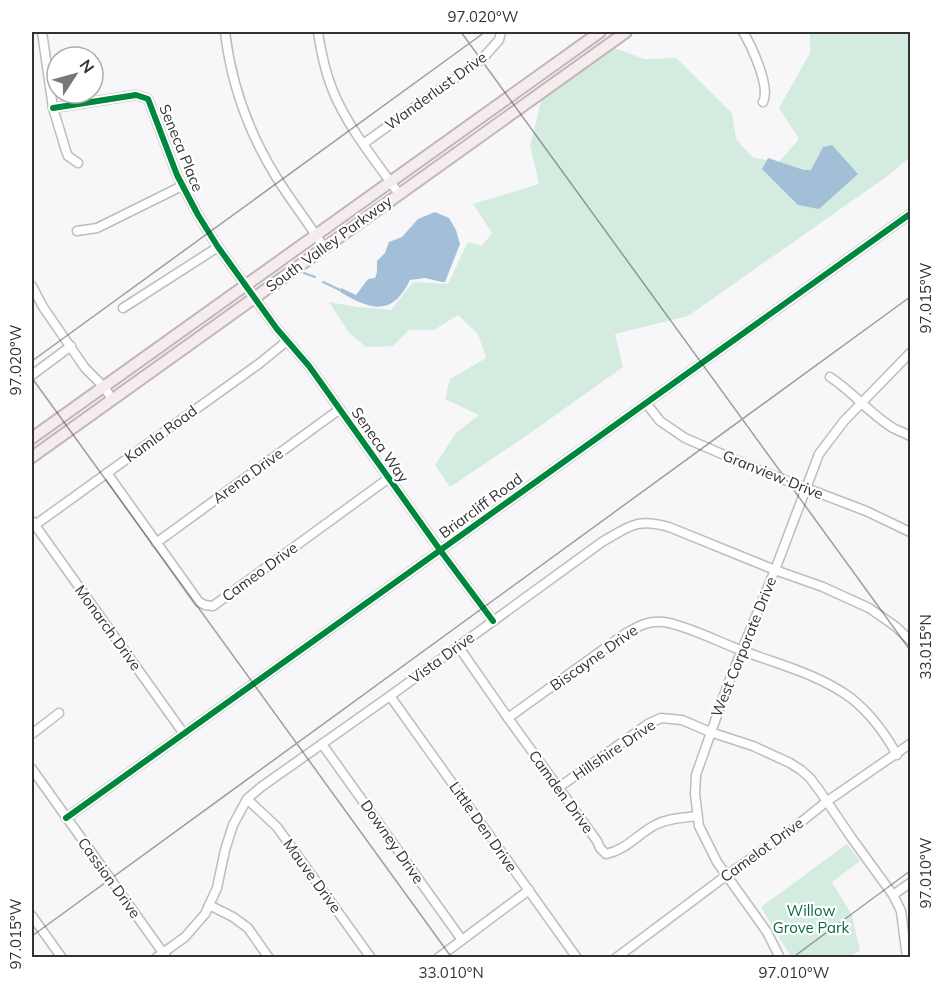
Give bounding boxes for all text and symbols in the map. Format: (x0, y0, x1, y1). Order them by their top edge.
text: 97.020°W (448, 7, 519, 26)
north arrow (45, 45, 105, 105)
street label: Wanderlust Drive (381, 47, 490, 134)
text: N (75, 55, 99, 77)
street label: Seneca Place (155, 101, 208, 194)
street label: South Valley Parkway (262, 191, 396, 296)
text: 97.015°W (916, 262, 935, 333)
text: 97.020°W (6, 324, 25, 395)
street label: Kamla Road (121, 401, 201, 466)
street label: Seneca Way (348, 403, 413, 486)
street label: Arena Drive (209, 444, 287, 508)
street label: Granview Drive (720, 446, 826, 503)
street label: Briarcliff Road (435, 469, 526, 542)
street label: Cameo Drive (218, 538, 301, 605)
street label: West Corporate Drive (707, 574, 780, 720)
street label: Monarch Drive (71, 581, 146, 674)
text: 33.015°N (916, 614, 935, 680)
street label: Biscayne Drive (546, 620, 641, 695)
street label: Vista Drive (405, 628, 478, 688)
street label: Hillshire Drive (569, 715, 659, 784)
street label: Camden Drive (525, 746, 598, 837)
street label: Little Den Drive (445, 778, 522, 876)
street label: Downey Drive (357, 796, 428, 887)
street label: Camelot Drive (717, 813, 807, 886)
street label: Cassion Drive (74, 834, 145, 922)
street label: Mauve Drive (279, 835, 346, 916)
text: 97.010°W (916, 837, 935, 908)
text: 97.015°W (6, 898, 25, 969)
park label: Willow Grove Park (773, 901, 849, 937)
text: 33.010°N (418, 963, 484, 982)
text: 97.010°W (759, 963, 830, 982)

